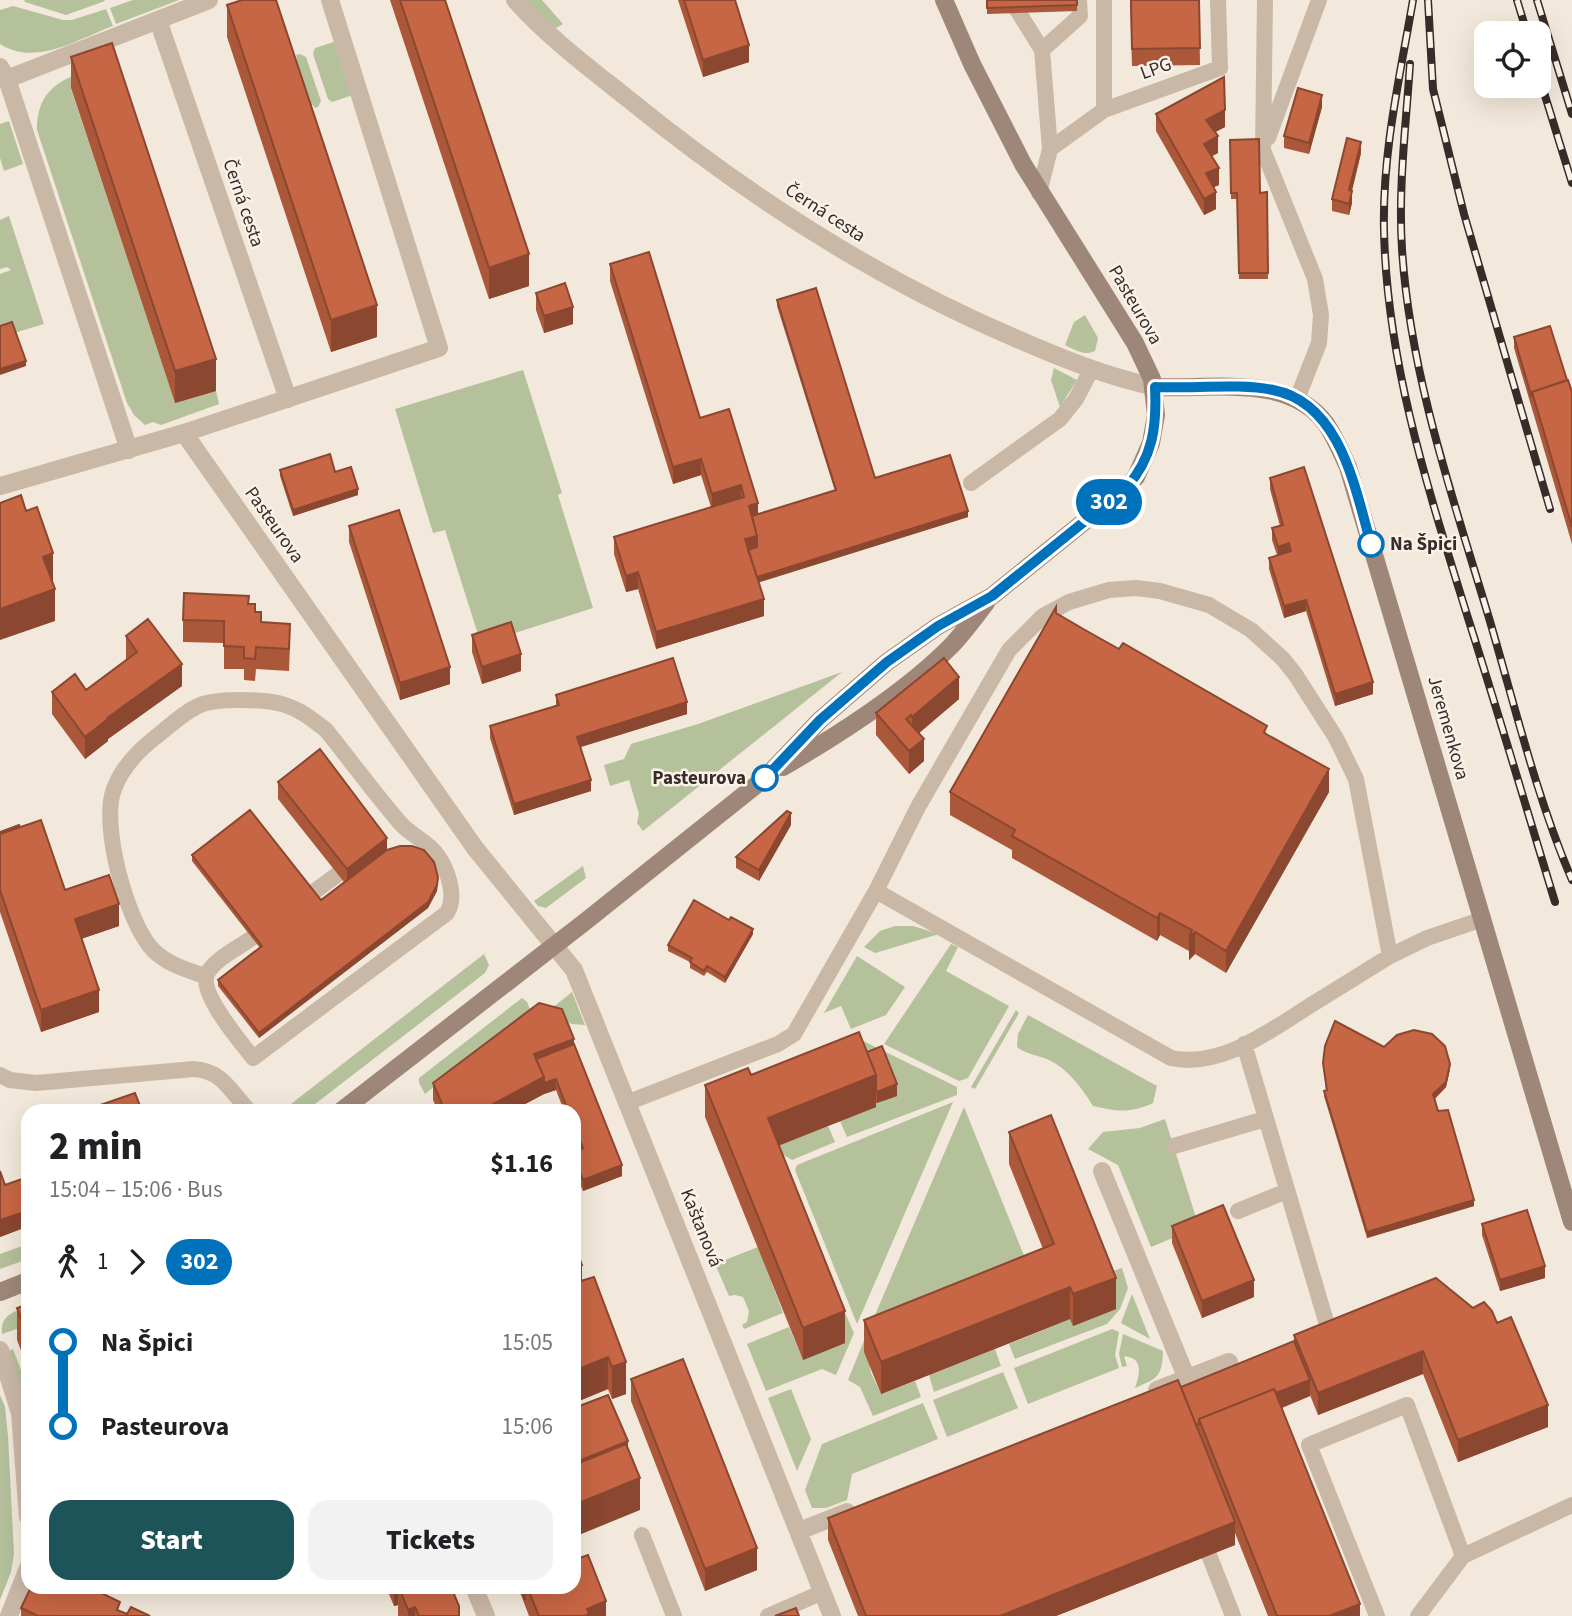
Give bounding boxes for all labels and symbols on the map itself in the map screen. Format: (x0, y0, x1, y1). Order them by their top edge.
street label: LPG (1136, 51, 1176, 87)
street label: Černá cesta (215, 155, 271, 251)
street label: Černá cesta (779, 177, 871, 249)
street label: Pasteurova (1101, 260, 1169, 350)
line badge: 302 (1069, 479, 1149, 525)
street label: Pasteurova (238, 481, 310, 569)
marker: Na Špici (1358, 531, 1384, 557)
place label: Na Špici (1390, 531, 1457, 558)
street label: Jeremenkova (1420, 673, 1476, 783)
place label: Pasteurova (652, 765, 746, 792)
marker: Pasteurova (752, 765, 778, 791)
street label: Kaštanová (673, 1185, 729, 1271)

